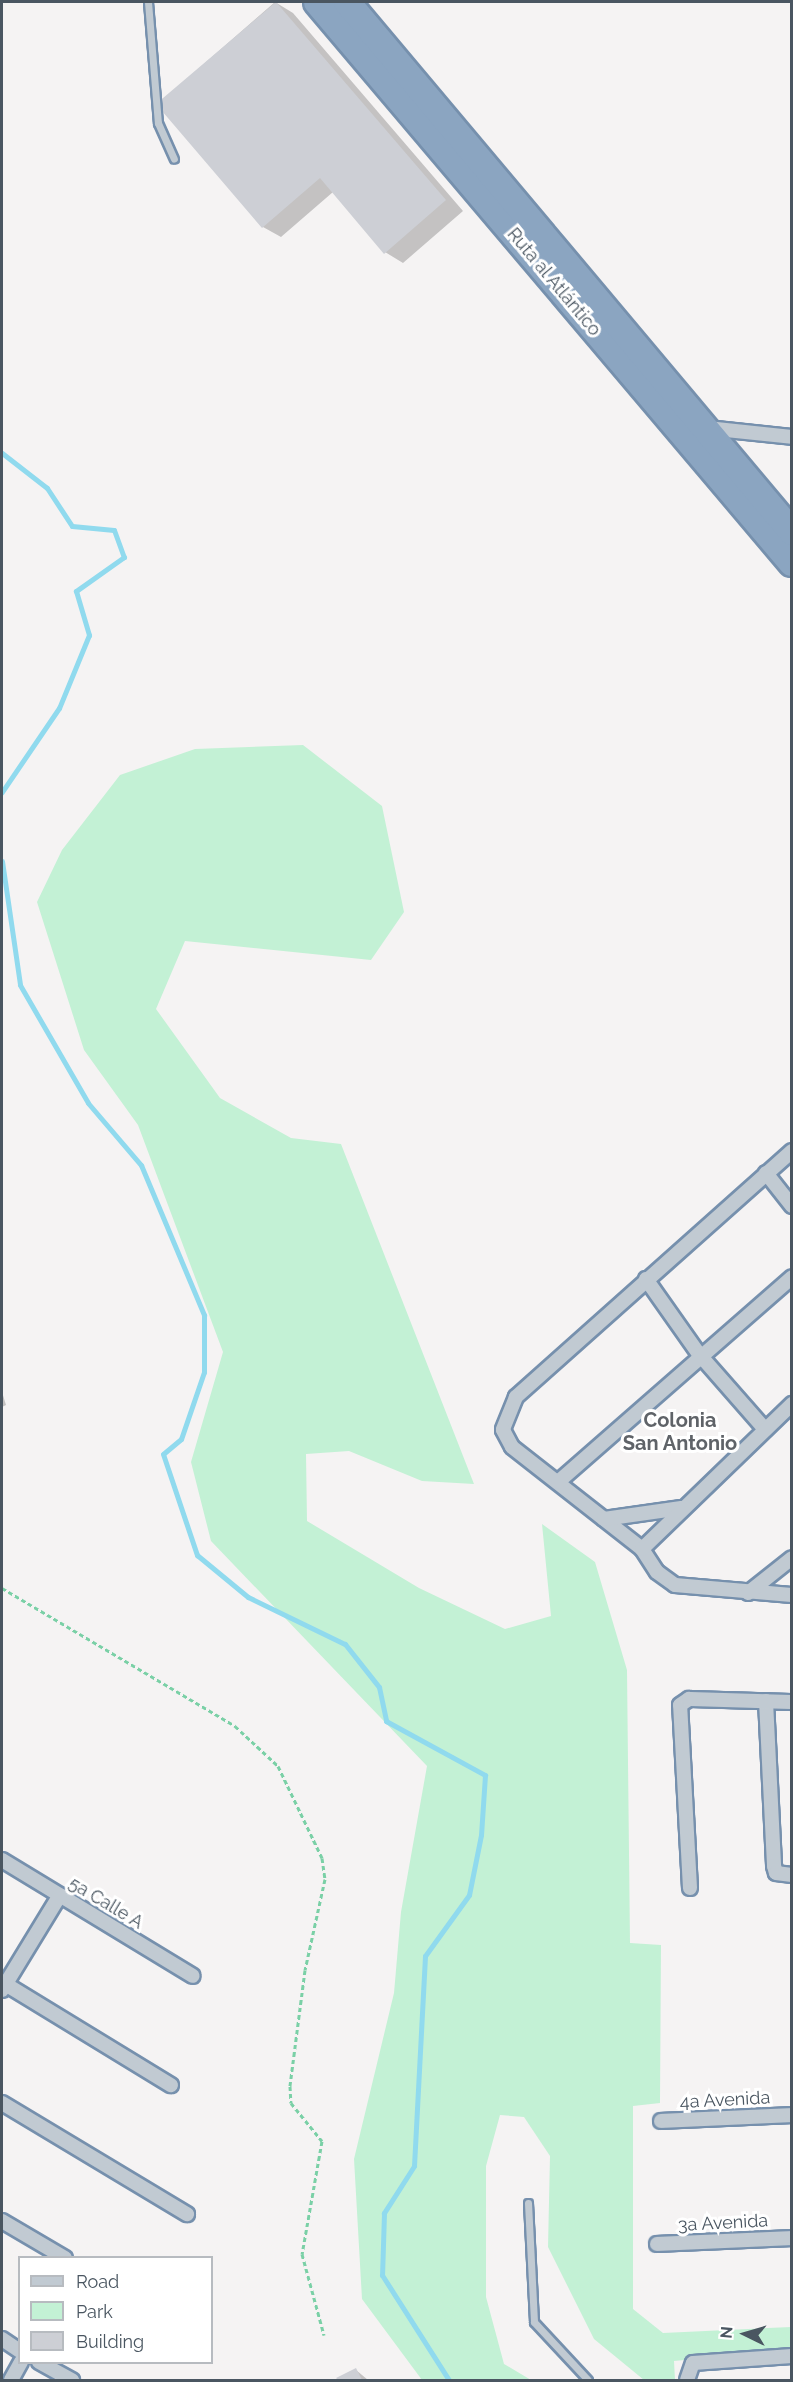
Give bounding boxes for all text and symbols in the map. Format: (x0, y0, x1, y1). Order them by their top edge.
street label: Ruta al Atlántico (502, 223, 606, 341)
district label: Colonia San Antonio (622, 1409, 738, 1456)
street label: 5a Calle A (65, 1872, 147, 1934)
street label: 4a Avenida (679, 2087, 771, 2113)
street label: 3a Avenida (677, 2210, 769, 2236)
legend (18, 2256, 213, 2364)
text: Road (76, 2271, 119, 2292)
text: Park (76, 2301, 113, 2322)
north arrow (715, 2304, 775, 2364)
text: N (717, 2325, 737, 2339)
text: Building (76, 2331, 144, 2352)

